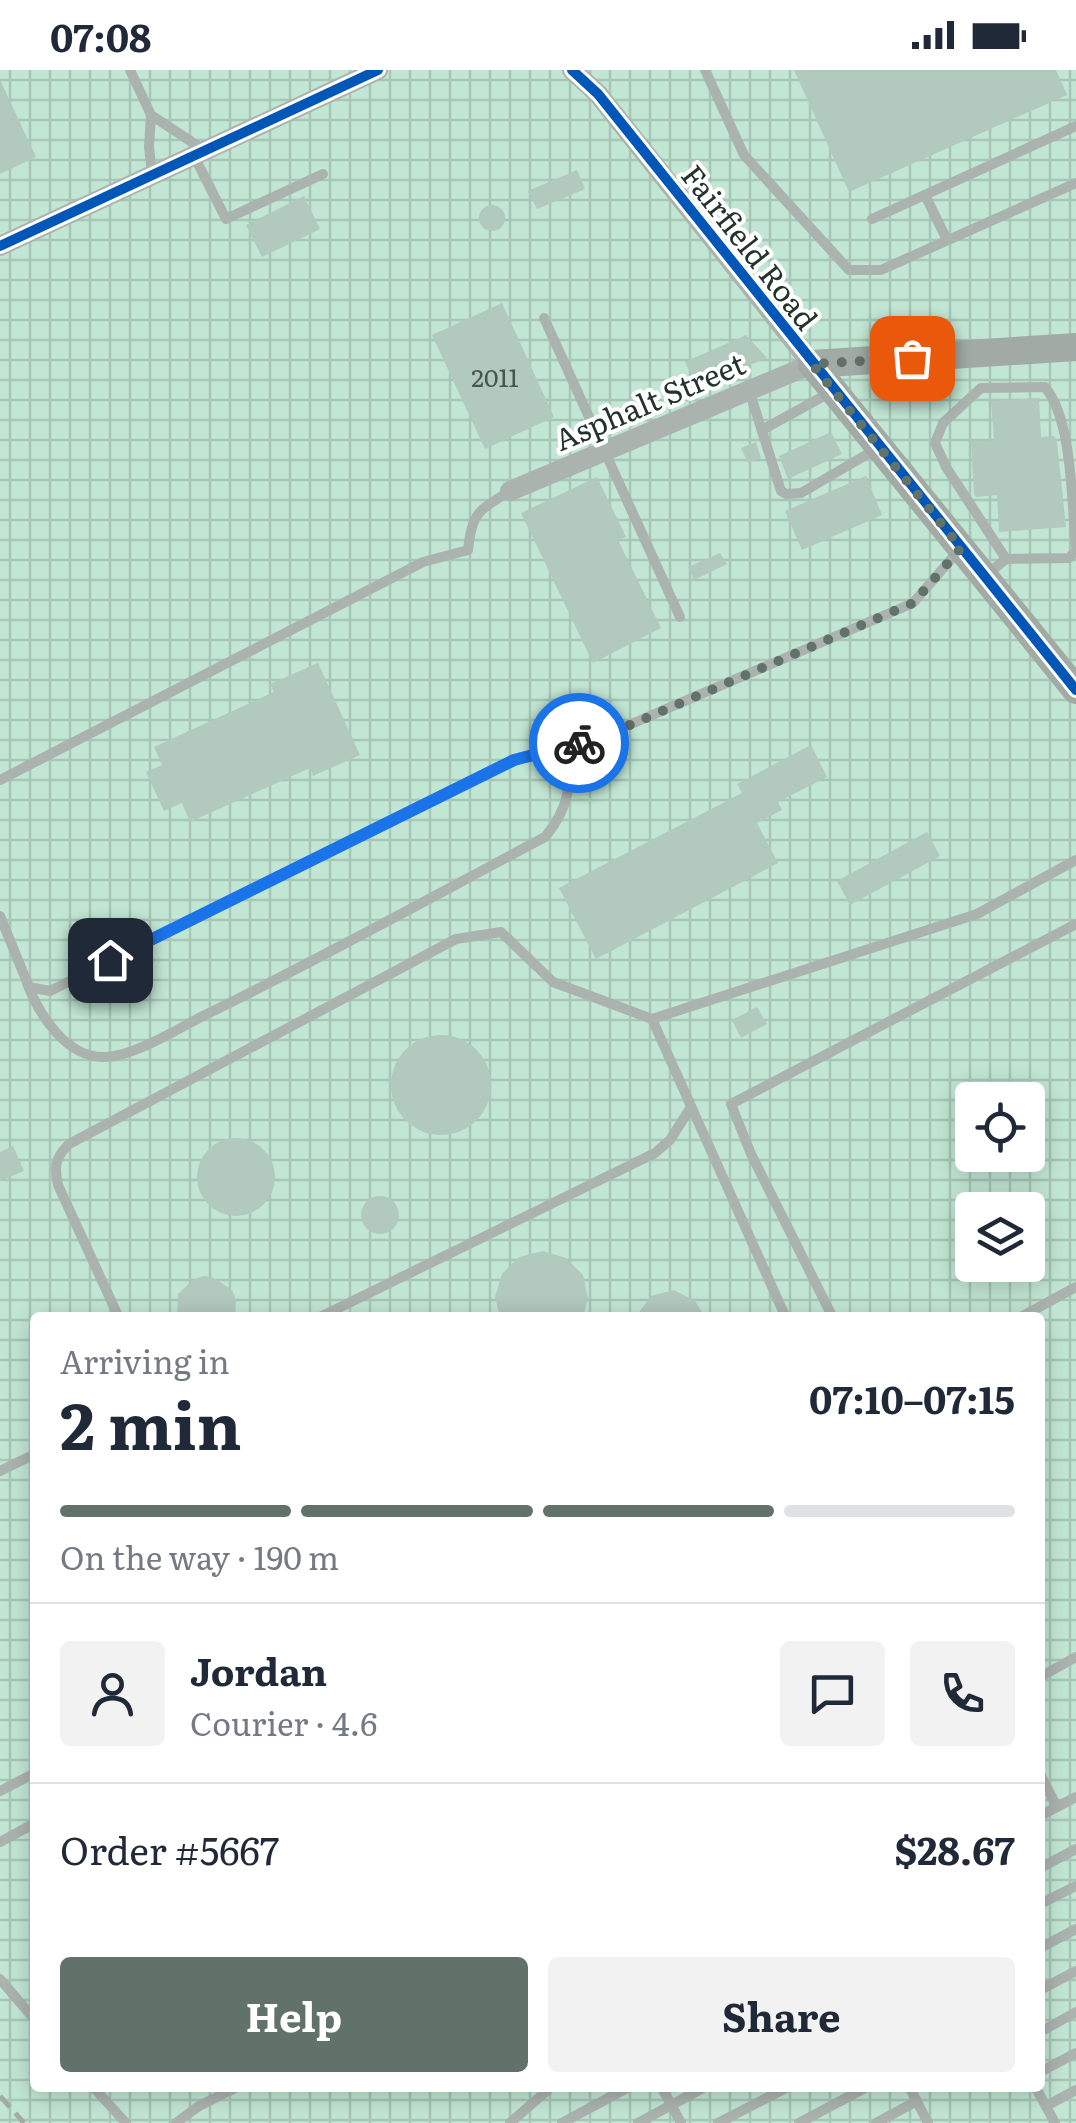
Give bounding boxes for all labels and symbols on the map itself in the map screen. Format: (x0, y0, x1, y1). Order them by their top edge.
street label: Fairfield Road (672, 154, 830, 338)
pin (870, 316, 955, 401)
street label: Asphalt Street (547, 340, 751, 460)
house number: 2011 (471, 358, 519, 395)
courier (529, 693, 629, 793)
pin (68, 918, 153, 1003)

